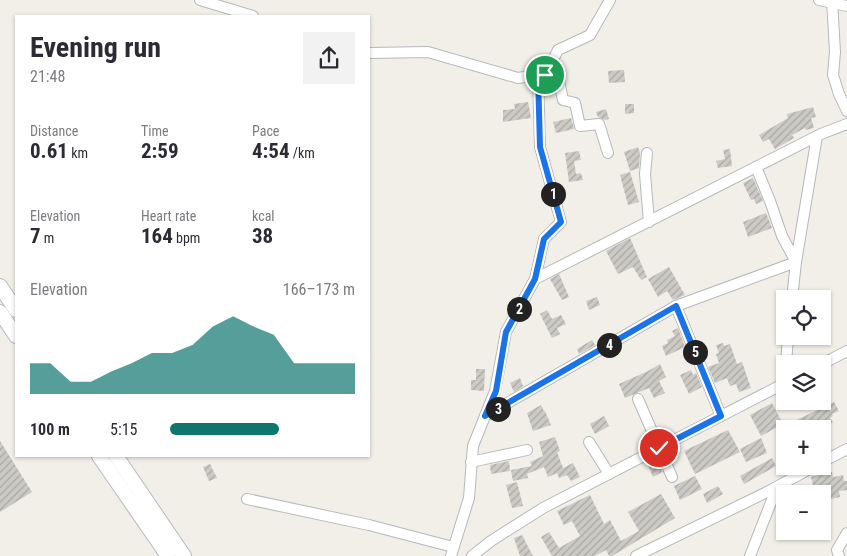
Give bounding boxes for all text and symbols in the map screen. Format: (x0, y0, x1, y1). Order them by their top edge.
text: Evening run (30, 31, 161, 64)
button: share (303, 32, 355, 84)
pin (524, 54, 566, 96)
icon: arrive (531, 61, 559, 89)
text: 21:48 (30, 67, 65, 86)
text: Distance (30, 123, 78, 139)
text: Time (141, 123, 169, 139)
text: Pace (252, 123, 279, 139)
text: 0.61 (30, 139, 68, 163)
text: 2:59 (141, 139, 179, 163)
text: 4:54 (252, 139, 290, 163)
text: km (68, 145, 88, 161)
text: /km (290, 145, 315, 161)
pin: 1 (540, 182, 566, 206)
text: 1 (550, 186, 557, 202)
text: Elevation (30, 208, 80, 224)
text: Heart rate (141, 208, 196, 224)
text: kcal (252, 208, 275, 224)
text: 7 (30, 224, 41, 248)
text: 164 (141, 224, 173, 248)
text: 38 (252, 224, 273, 248)
text: m (41, 230, 54, 246)
text: bpm (173, 230, 200, 246)
text: Elevation (30, 280, 88, 299)
text: 166–173 m (283, 280, 355, 299)
map controls (776, 290, 831, 540)
button: locate (776, 290, 831, 345)
pin: 2 (506, 296, 532, 322)
text: 2 (516, 301, 523, 317)
pin: 4 (596, 332, 622, 358)
text: 4 (606, 337, 613, 353)
pin: 5 (682, 340, 708, 364)
text: 5 (692, 344, 699, 360)
button: layers (776, 355, 831, 410)
pin: 3 (486, 396, 510, 422)
text: 3 (495, 401, 502, 417)
text: 100 m (30, 420, 70, 439)
text: 5:15 (110, 420, 137, 439)
button: + (776, 420, 831, 475)
pin (638, 427, 680, 469)
icon: check (645, 434, 673, 462)
button: − (776, 485, 831, 540)

